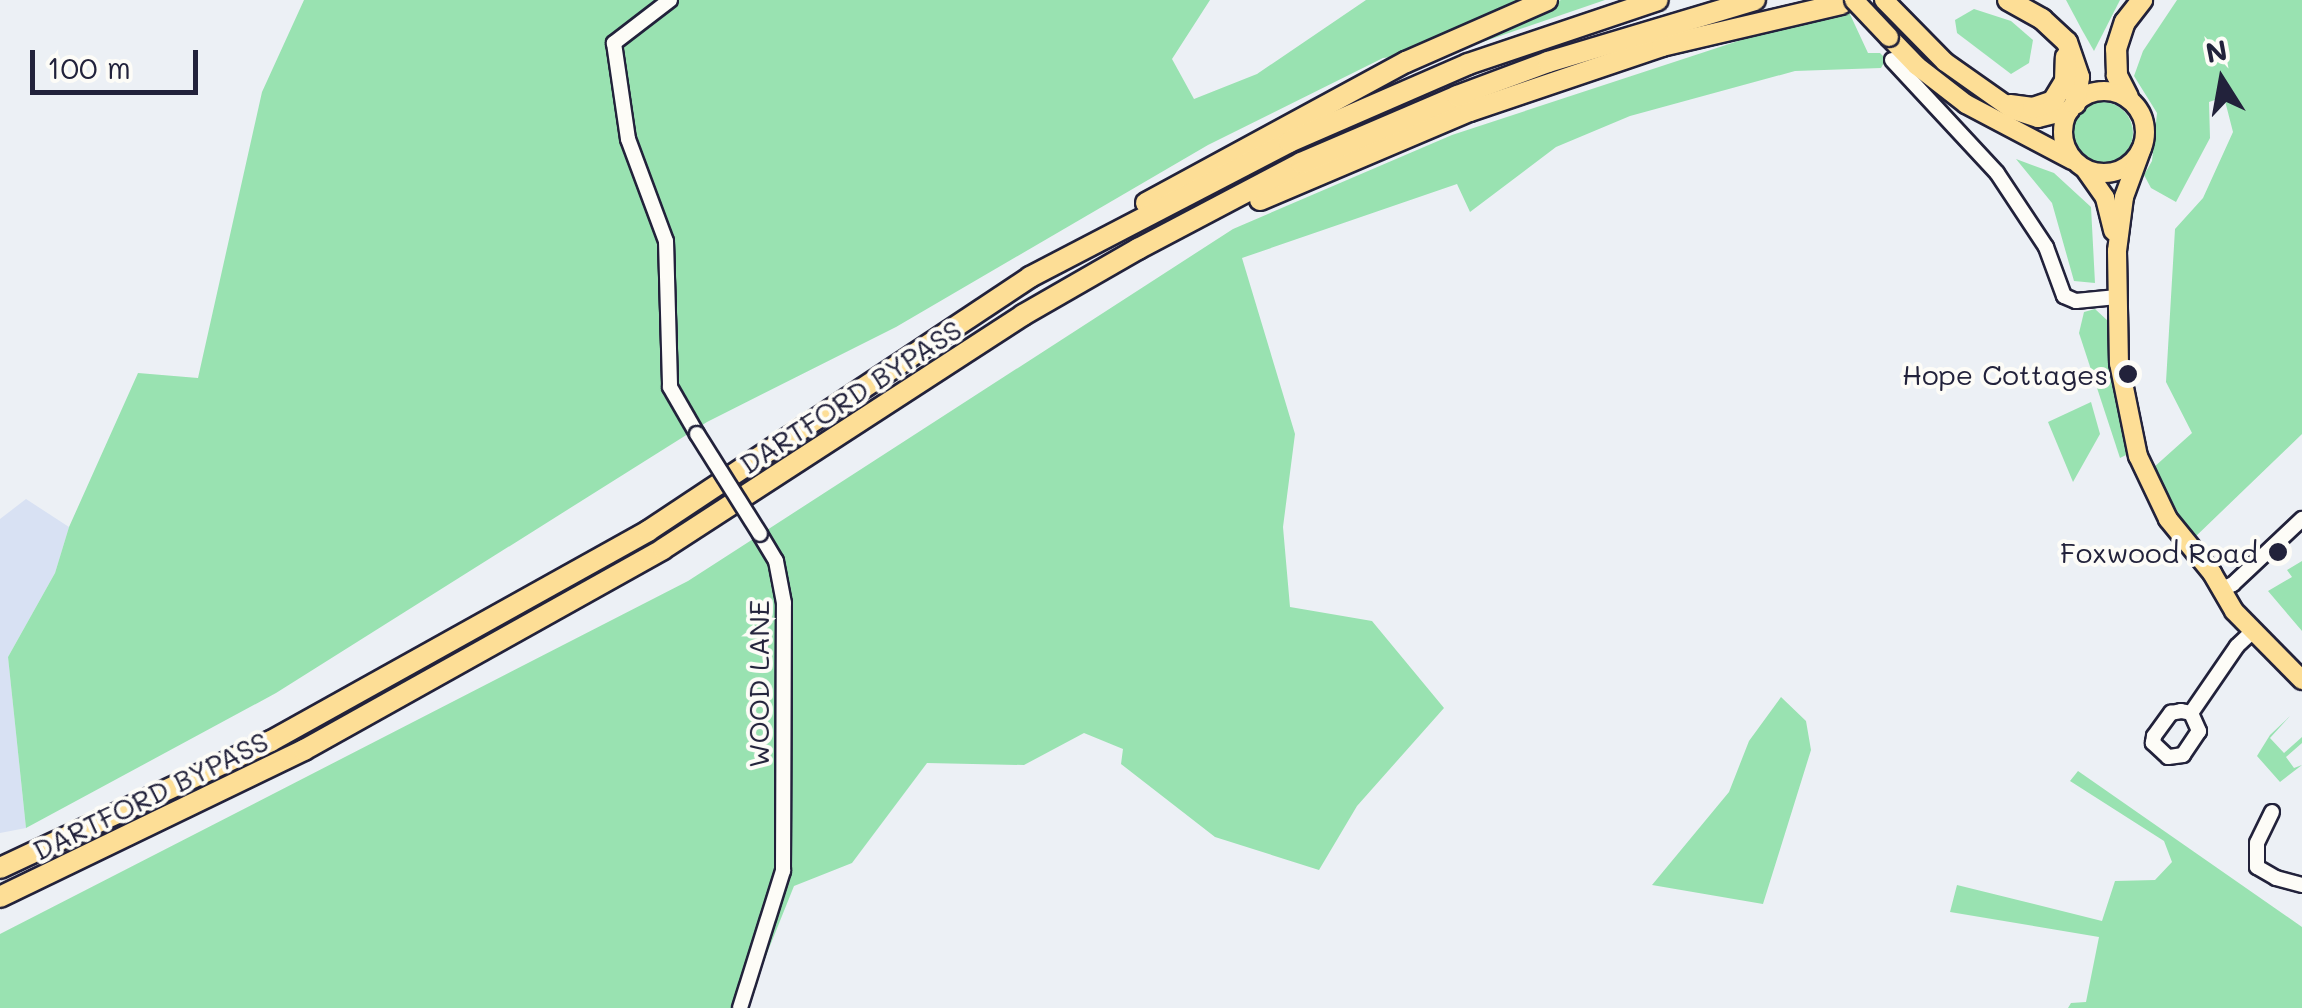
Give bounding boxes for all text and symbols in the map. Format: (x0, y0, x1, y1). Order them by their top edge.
scale bar (35, 30, 202, 92)
north arrow (2172, 30, 2272, 130)
text: N (2202, 31, 2230, 70)
text: 100 m (47, 47, 131, 87)
street label: DARTFORD BYPASS (733, 312, 967, 480)
place label: Hope Cottages (1902, 357, 2108, 391)
marker: Hope Cottages (2117, 363, 2139, 385)
place label: Foxwood Road (2060, 535, 2258, 569)
marker: Foxwood Road (2267, 541, 2289, 563)
street label: WOOD LANE (741, 600, 775, 768)
street label: DARTFORD BYPASS (27, 723, 273, 867)

